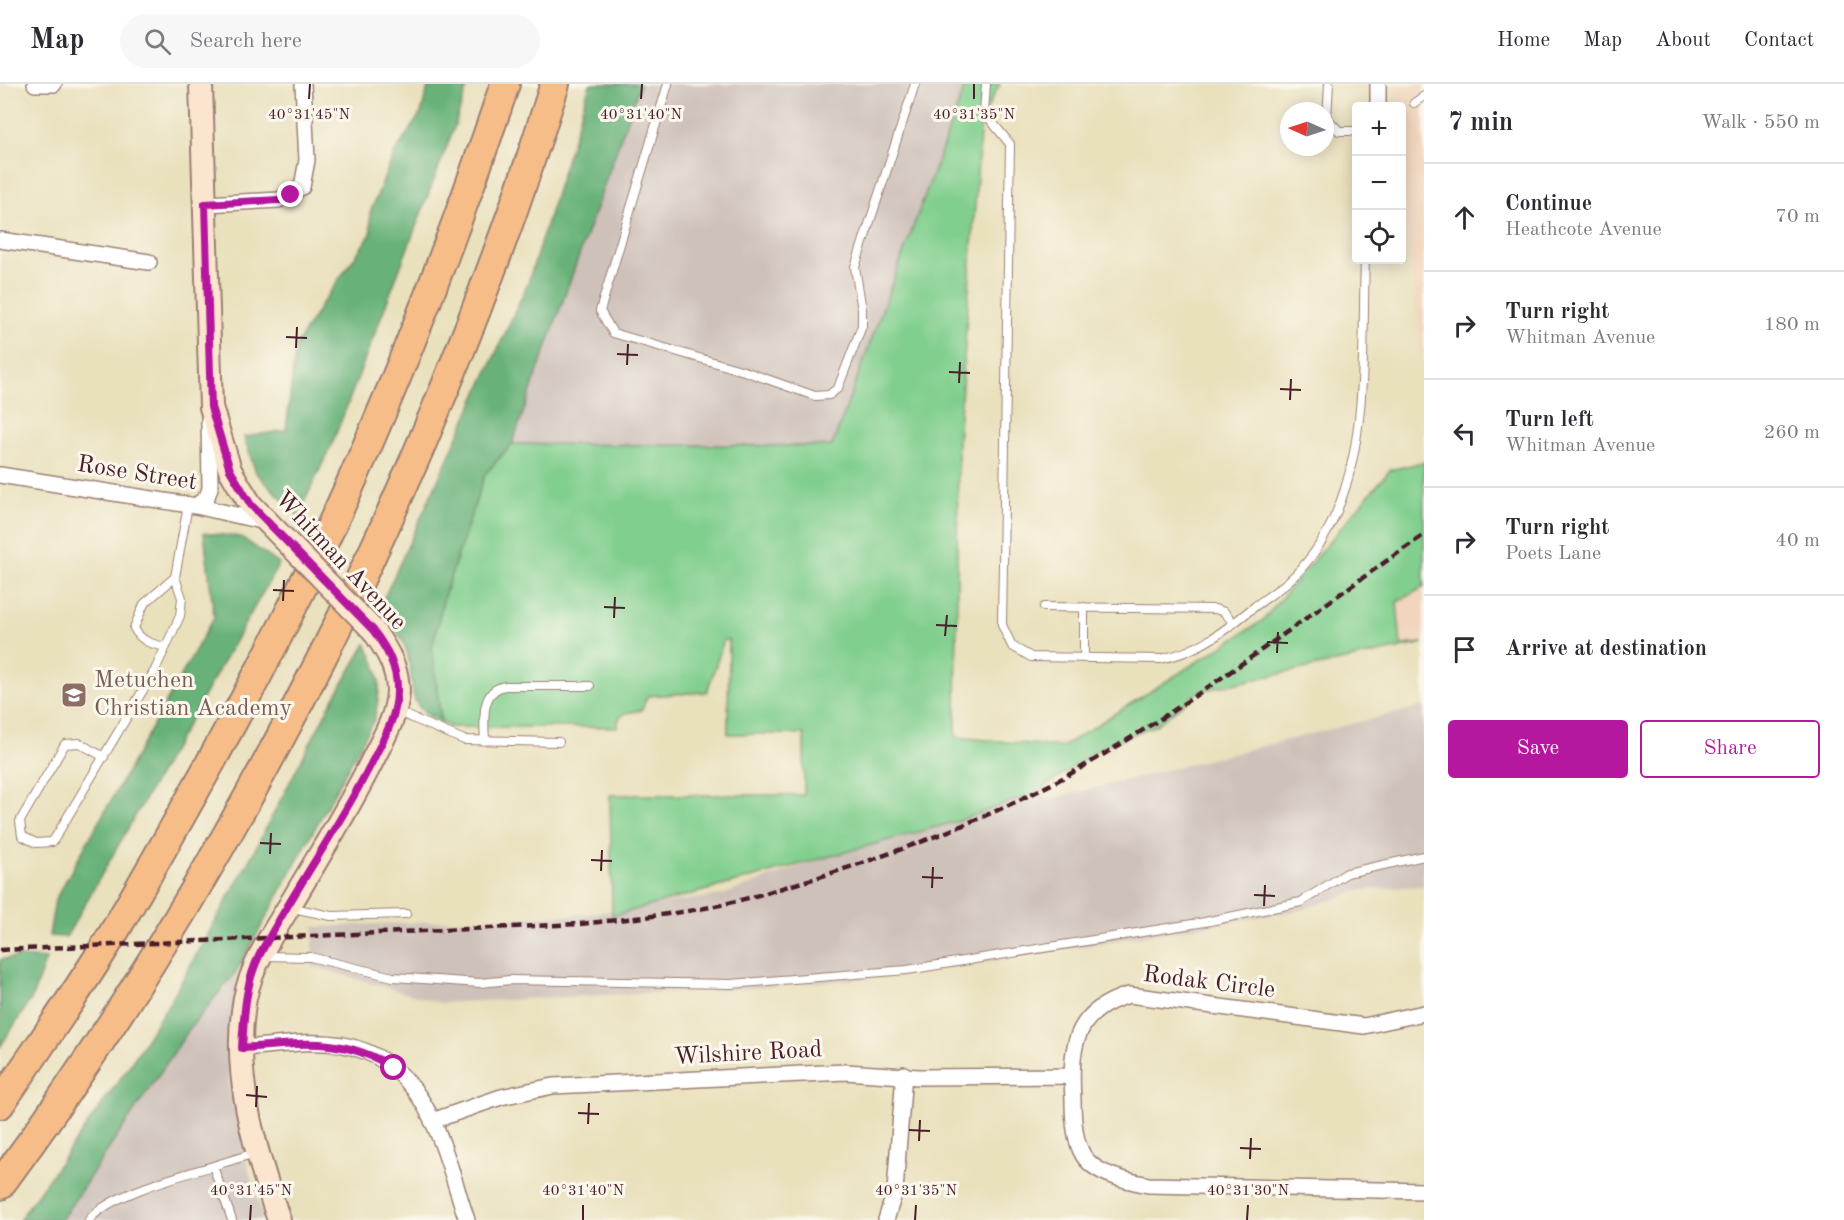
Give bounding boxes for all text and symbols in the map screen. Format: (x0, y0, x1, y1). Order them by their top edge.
search box (120, 14, 540, 68)
icon: search (141, 25, 174, 58)
text: Map (30, 27, 84, 55)
text: Search here (189, 30, 302, 52)
text: Home (1497, 30, 1550, 51)
text: Map (1583, 30, 1622, 51)
text: About (1655, 30, 1711, 51)
text: Contact (1744, 30, 1814, 51)
north arrow (1280, 102, 1334, 156)
map controls (1352, 102, 1406, 264)
button: + (1352, 102, 1406, 156)
text: 40°31'45"N (268, 108, 350, 123)
text: 40°31'40"N (600, 108, 682, 123)
text: 40°31'35"N (933, 108, 1015, 123)
text: 7 min (1448, 110, 1513, 136)
text: Walk · 550 m (1701, 113, 1820, 133)
button: − (1352, 156, 1406, 210)
route end (277, 181, 303, 207)
text: Continue (1505, 193, 1592, 215)
icon: ahead (1448, 201, 1481, 234)
text: 70 m (1775, 207, 1820, 227)
button: locate (1352, 210, 1406, 264)
text: Heathcote Avenue (1505, 220, 1662, 240)
text: Turn right (1505, 301, 1609, 323)
icon: right (1448, 309, 1481, 342)
text: 180 m (1764, 315, 1820, 335)
text: Whitman Avenue (1505, 328, 1655, 348)
text: Turn left (1505, 409, 1594, 431)
icon: left (1448, 417, 1481, 450)
text: 260 m (1764, 423, 1820, 443)
text: Whitman Avenue (1505, 436, 1655, 456)
street label: Rose Street (75, 453, 199, 495)
street label: Whitman Avenue (270, 487, 410, 635)
text: Turn right (1505, 517, 1609, 539)
icon: right (1448, 525, 1481, 558)
text: 40 m (1775, 531, 1820, 551)
text: Poets Lane (1505, 544, 1601, 564)
icon: arrive (1448, 633, 1481, 666)
text: Arrive at destination (1505, 638, 1707, 660)
place label: Metuchen Christian Academy (94, 669, 293, 721)
school or university icon: Metuchen Christian Academy (59, 680, 89, 710)
button: Save (1448, 720, 1628, 778)
button: Share (1640, 720, 1820, 778)
street label: Rodak Circle (1142, 963, 1276, 1003)
street label: Wilshire Road (673, 1038, 823, 1070)
route start (380, 1054, 406, 1080)
text: 40°31'45"N (210, 1184, 292, 1199)
text: 40°31'40"N (542, 1184, 624, 1199)
text: 40°31'35"N (875, 1184, 957, 1199)
text: 40°31'30"N (1207, 1184, 1289, 1199)

